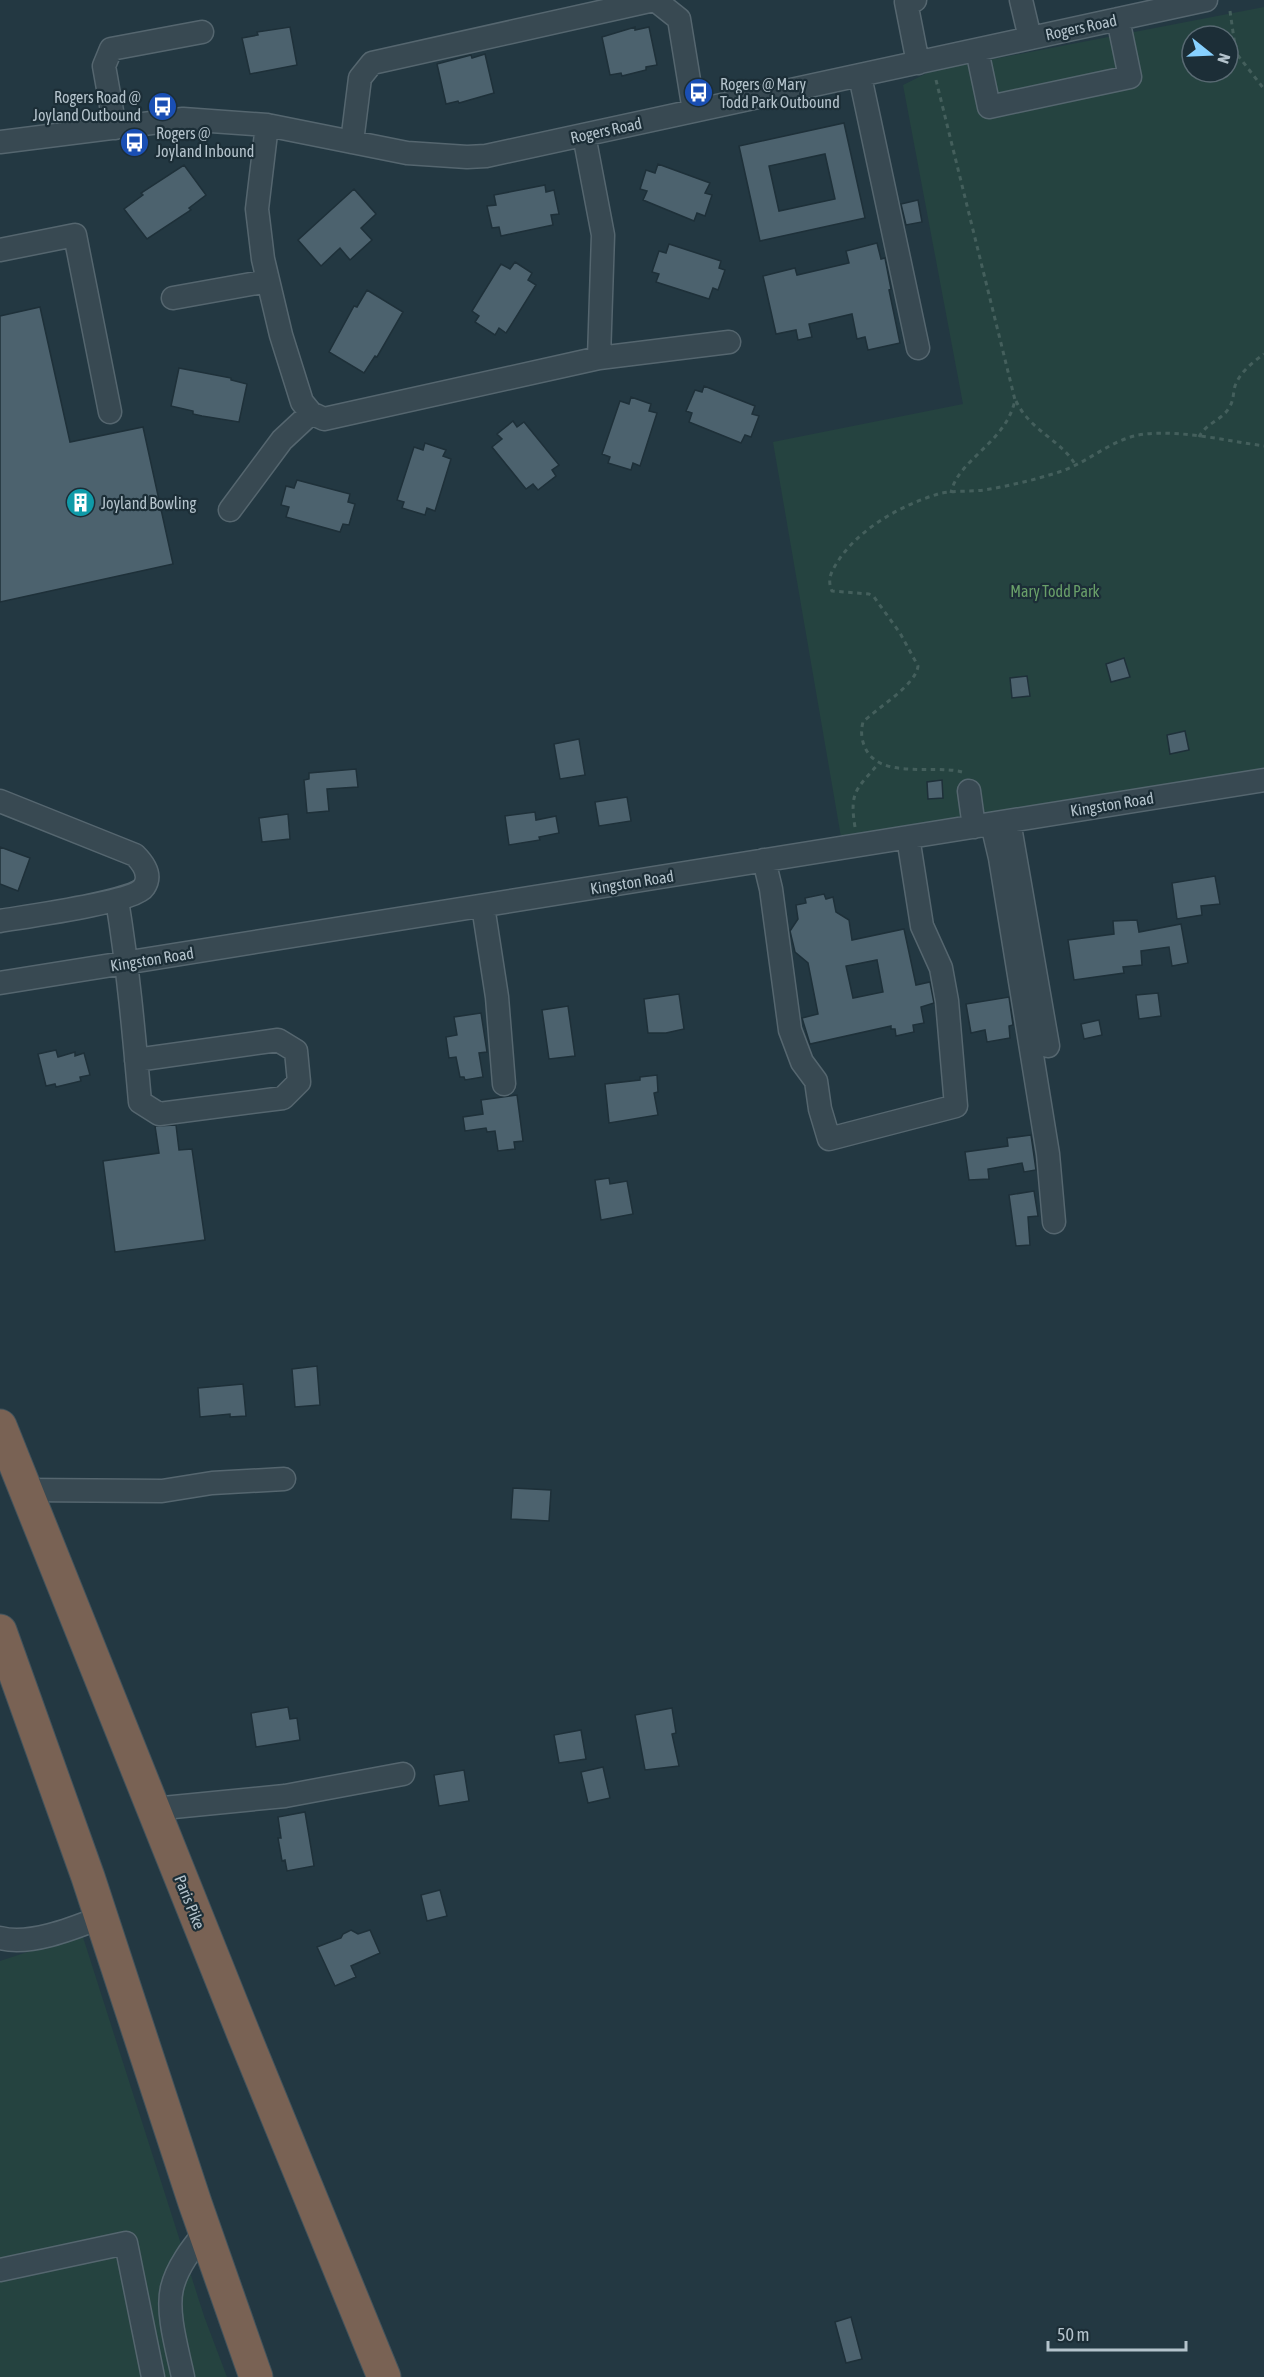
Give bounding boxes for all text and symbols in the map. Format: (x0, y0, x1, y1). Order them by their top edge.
street label: Rogers Road (1044, 11, 1119, 44)
north arrow (1180, 24, 1240, 84)
text: N (1214, 51, 1234, 66)
place label: Rogers @ Mary Todd Park Outbound (720, 75, 840, 111)
bus stop icon: Rogers @ Mary Todd Park Outbound (683, 77, 715, 109)
place label: Rogers Road @ Joyland Outbound (33, 88, 141, 125)
bus stop icon: Rogers Road @ Joyland Outbound (146, 90, 178, 122)
street label: Rogers Road (569, 114, 644, 147)
place label: Rogers @ Joyland Inbound (156, 124, 254, 161)
bus stop icon: Rogers @ Joyland Inbound (119, 126, 151, 158)
building icon: Joyland Bowling (64, 487, 96, 519)
place label: Joyland Bowling (101, 494, 196, 513)
park label: Mary Todd Park (1010, 582, 1100, 601)
street label: Kingston Road (1069, 789, 1155, 820)
street label: Kingston Road (589, 867, 675, 898)
street label: Kingston Road (109, 944, 195, 975)
street label: Paris Pike (171, 1872, 209, 1932)
scale bar (1048, 2314, 1186, 2352)
text: 50 m (1057, 2324, 1089, 2345)

